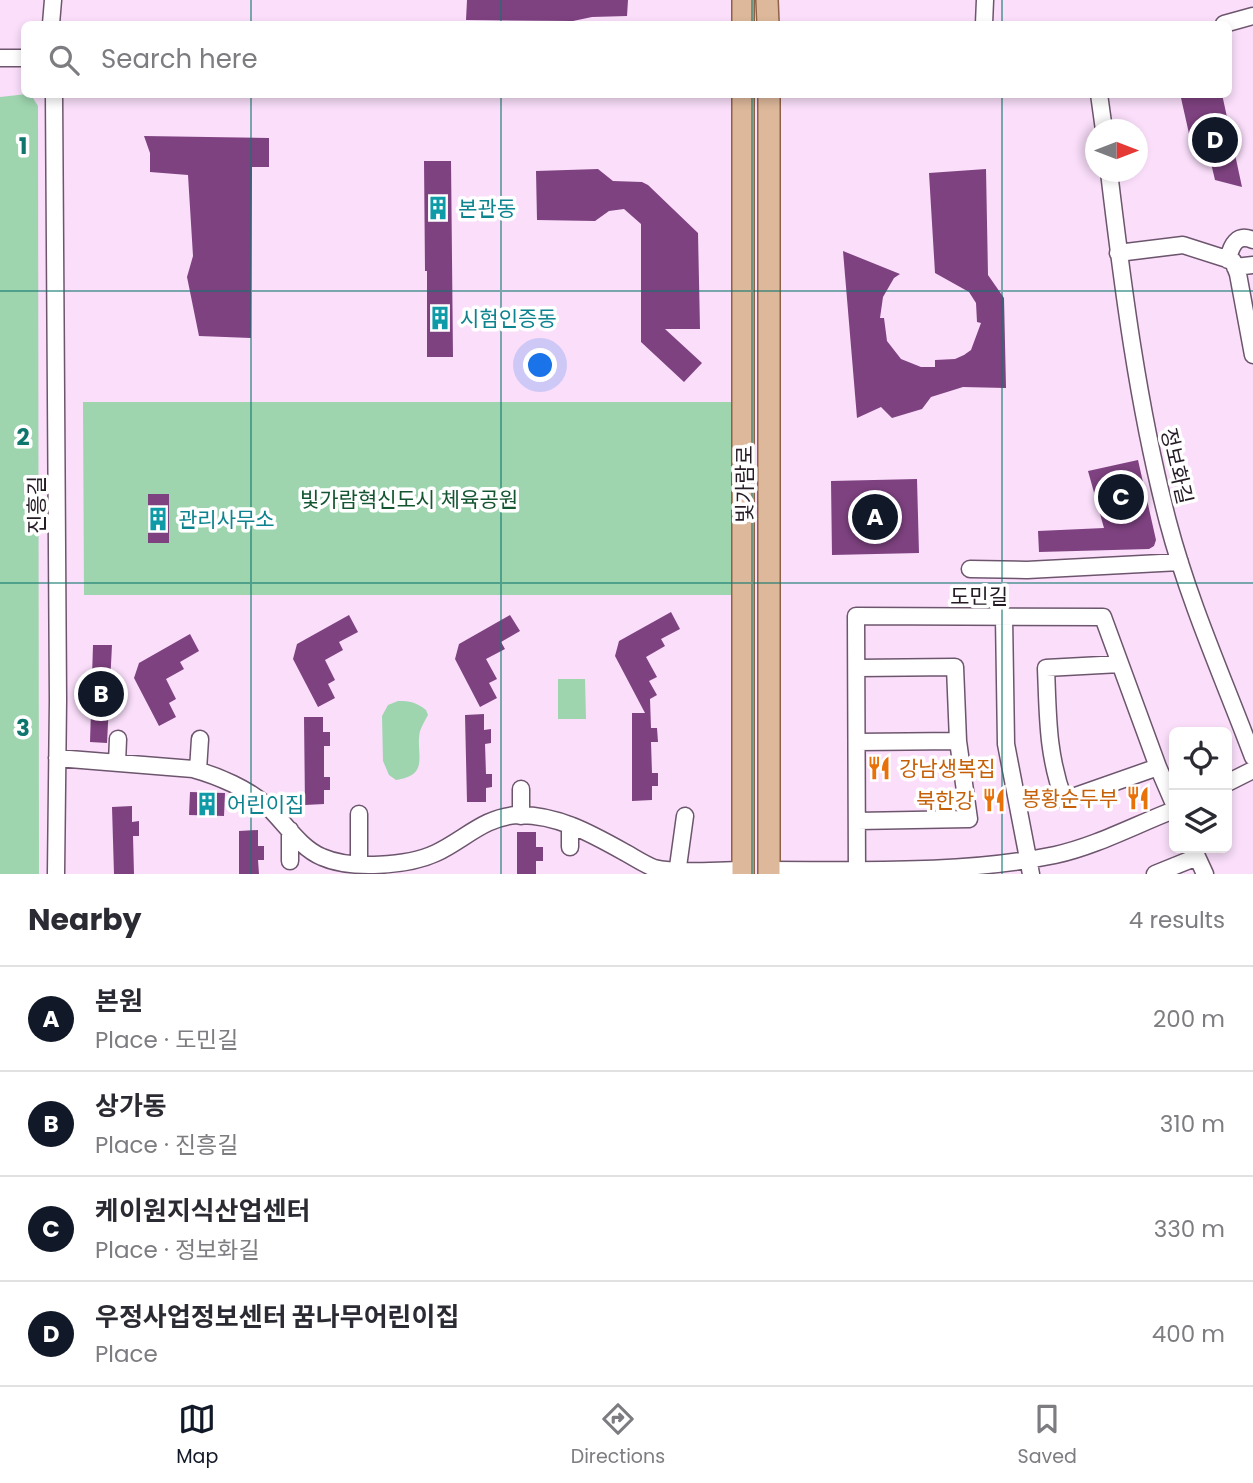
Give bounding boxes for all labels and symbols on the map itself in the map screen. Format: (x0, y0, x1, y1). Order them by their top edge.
pin: D (1192, 114, 1238, 166)
north arrow (1085, 119, 1148, 182)
text: 1 (19, 130, 27, 162)
building icon: 본관동 (424, 194, 452, 222)
place label: 본관동 (458, 194, 516, 223)
building icon: 시험인증동 (426, 304, 454, 332)
place label: 시험인증동 (460, 304, 557, 333)
your location (523, 348, 557, 382)
text: 2 (16, 421, 30, 453)
street label: 정보화길 (1154, 425, 1200, 507)
street label: 빛가람로 (730, 445, 759, 523)
pin: C (1098, 471, 1144, 523)
street label: 진흥길 (22, 476, 51, 534)
park label: 빛가람혁신도시 체육공원 (300, 485, 518, 514)
pin: A (852, 491, 898, 543)
building icon: 관리사무소 (144, 505, 172, 533)
place label: 관리사무소 (178, 505, 275, 534)
street label: 도민길 (950, 582, 1008, 611)
pin: B (78, 668, 124, 720)
text: 3 (16, 712, 30, 744)
restaurant icon: 강남생복집 (865, 754, 893, 782)
place label: 강남생복집 (899, 754, 996, 783)
place label: 봉황순두부 (1021, 784, 1118, 813)
restaurant icon: 봉황순두부 (1124, 784, 1152, 812)
place label: 북한강 (916, 786, 974, 815)
restaurant icon: 북한강 (980, 786, 1008, 814)
building icon: 어린이집 (193, 790, 221, 818)
place label: 어린이집 (227, 790, 304, 819)

